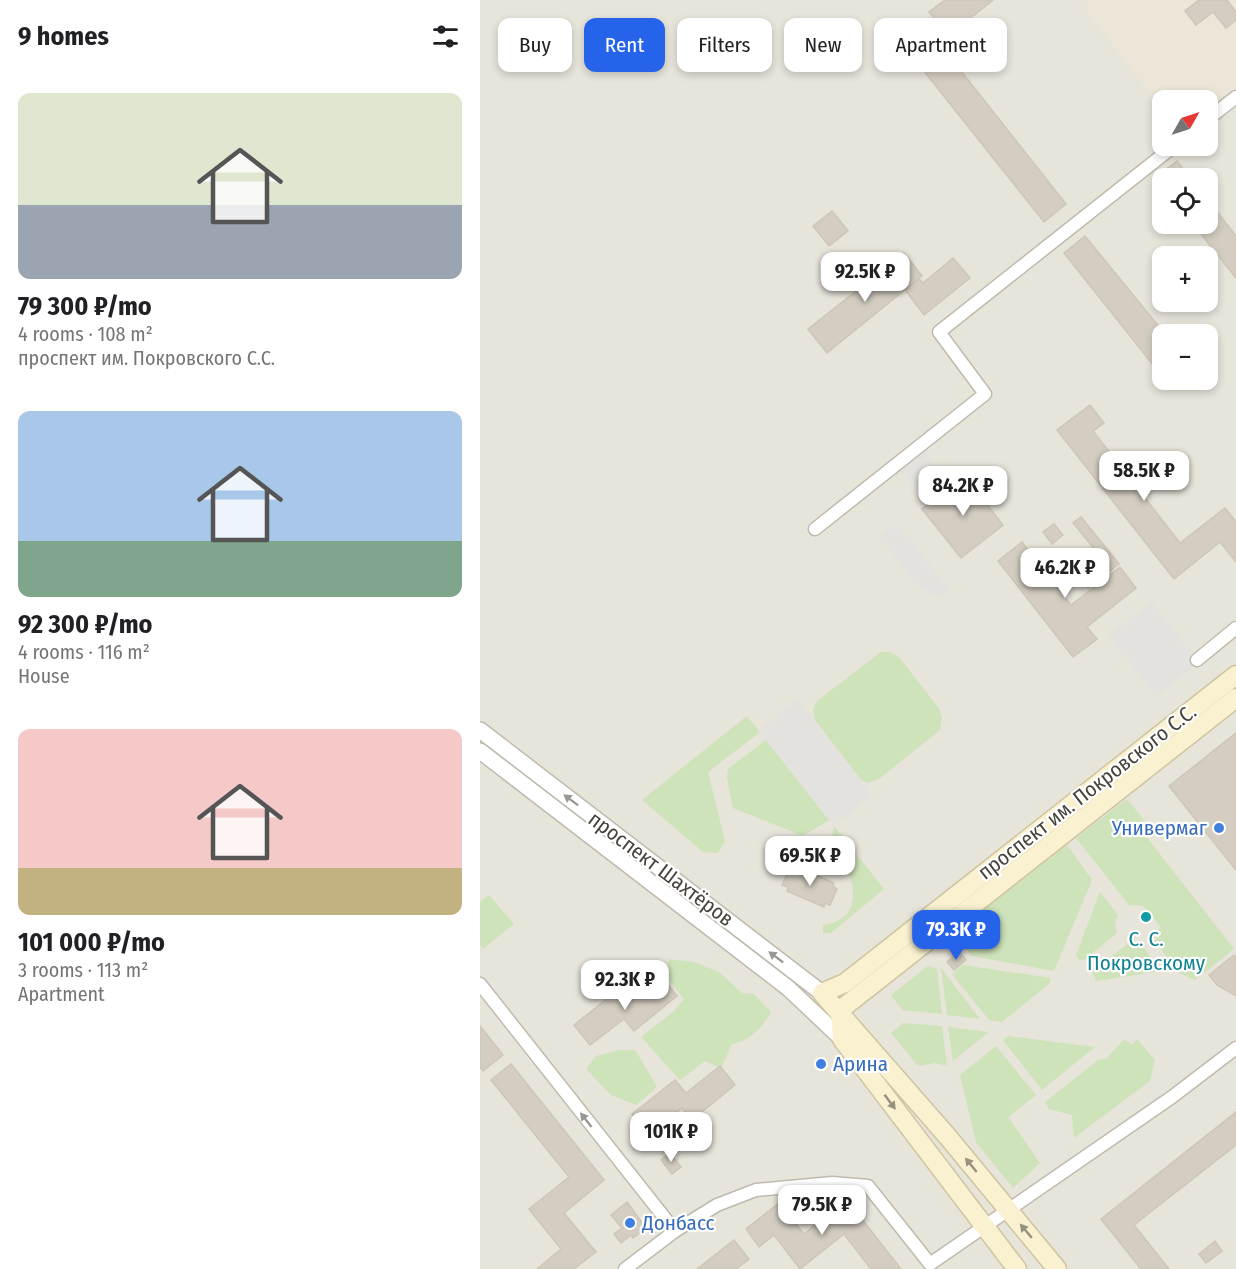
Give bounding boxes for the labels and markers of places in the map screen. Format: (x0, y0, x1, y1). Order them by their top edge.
pin: 92.5K ₽ (810, 252, 920, 303)
pin: 58.5K ₽ (1089, 451, 1199, 502)
pin: 84.2K ₽ (908, 466, 1018, 517)
pin: 46.2K ₽ (1010, 548, 1120, 599)
place label: Универмаг (1111, 815, 1208, 841)
marker: Универмаг (1212, 821, 1226, 835)
pin: 69.5K ₽ (755, 836, 865, 887)
pin: 79.3K ₽ (901, 910, 1011, 961)
marker: С. С. Покровскому (1139, 910, 1153, 924)
place label: С. С. Покровскому (1087, 926, 1206, 976)
pin: 92.3K ₽ (570, 960, 680, 1011)
place label: Арина (833, 1051, 888, 1077)
marker: Арина (814, 1057, 828, 1071)
pin: 101K ₽ (622, 1112, 720, 1163)
pin: 79.5K ₽ (767, 1185, 877, 1236)
place label: Донбасс (641, 1210, 715, 1236)
marker: Донбасс (623, 1216, 637, 1230)

